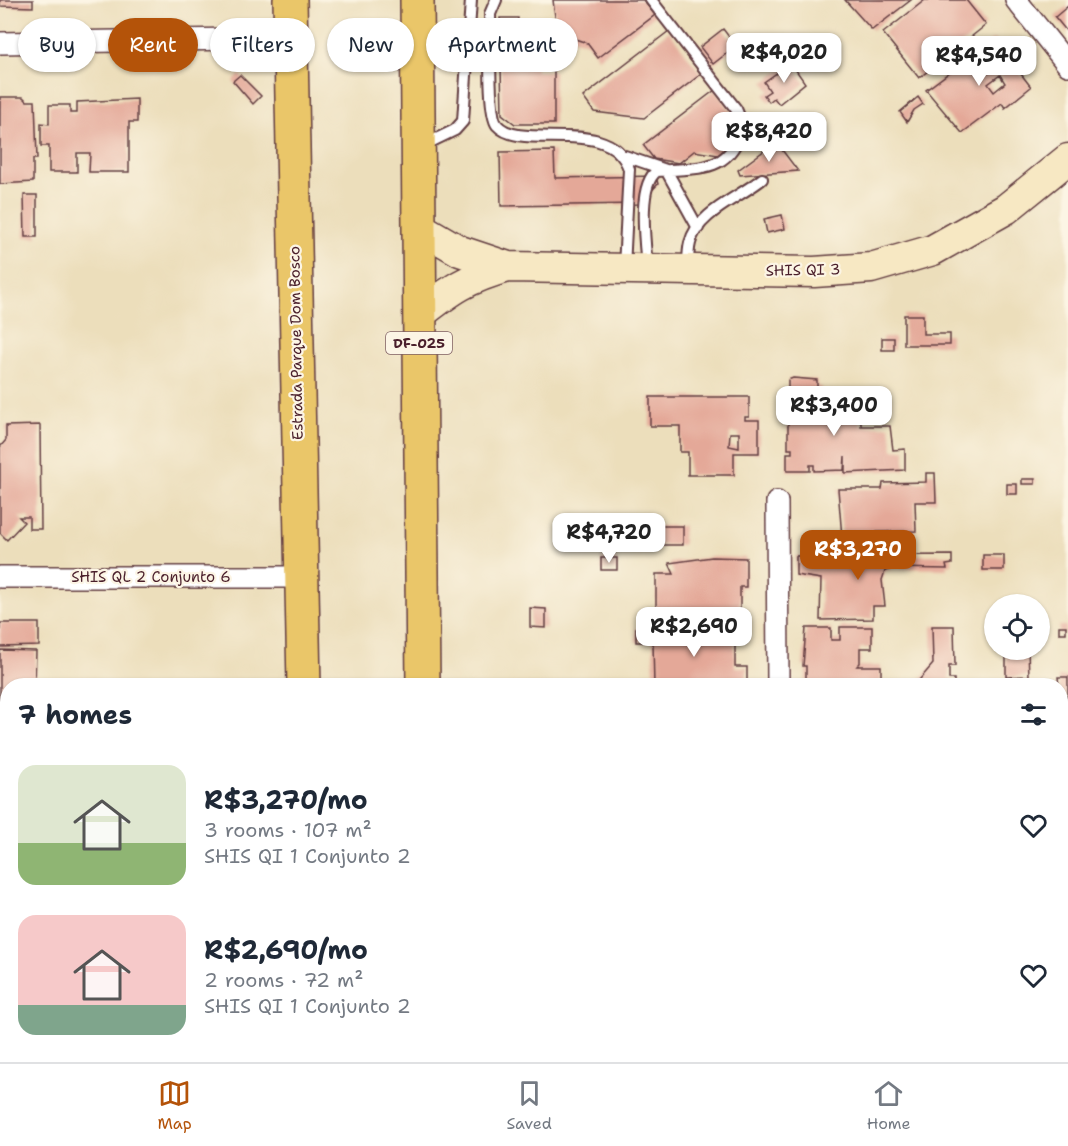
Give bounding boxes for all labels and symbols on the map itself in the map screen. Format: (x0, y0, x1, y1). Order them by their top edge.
pin: R$4,020 (729, 33, 839, 84)
pin: R$4,540 (924, 36, 1034, 87)
pin: R$8,420 (714, 112, 824, 163)
street label: Estrada Parque Dom Bosco (284, 246, 308, 440)
street label: SHIS QI 3 (765, 259, 841, 281)
road number: DF-025 (386, 332, 452, 354)
pin: R$3,400 (779, 386, 889, 437)
pin: R$4,720 (554, 513, 664, 564)
pin: R$3,270 (803, 530, 913, 581)
street label: SHIS QL 2 Conjunto 6 (71, 567, 231, 587)
pin: R$2,690 (639, 607, 749, 658)

